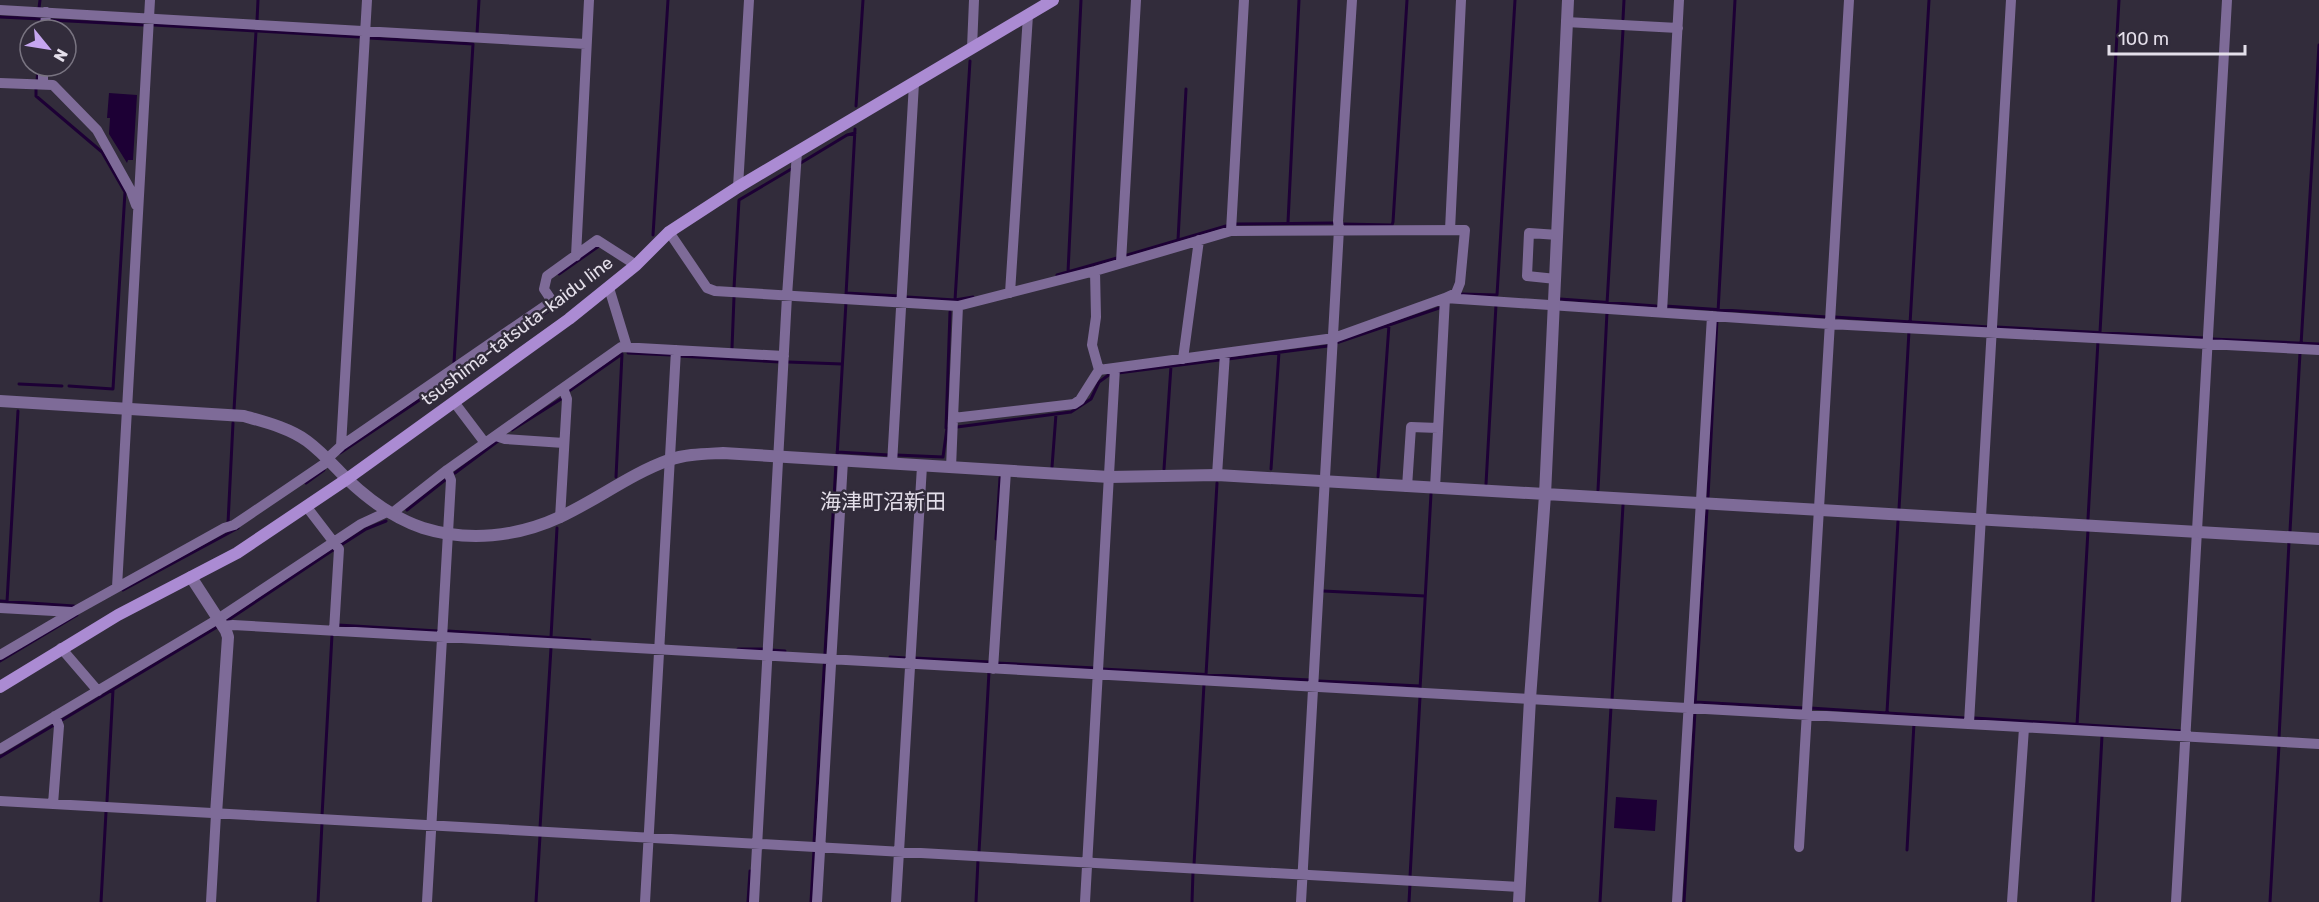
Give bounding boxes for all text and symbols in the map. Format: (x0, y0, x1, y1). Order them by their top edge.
north arrow (18, 18, 78, 78)
scale bar (2109, 18, 2246, 56)
text: 100 m (2118, 28, 2169, 50)
text: N (49, 46, 72, 65)
street label: tsushima-tatsuta-kaidu line (417, 252, 617, 410)
district label: 海津町沼新田 (820, 489, 946, 514)

